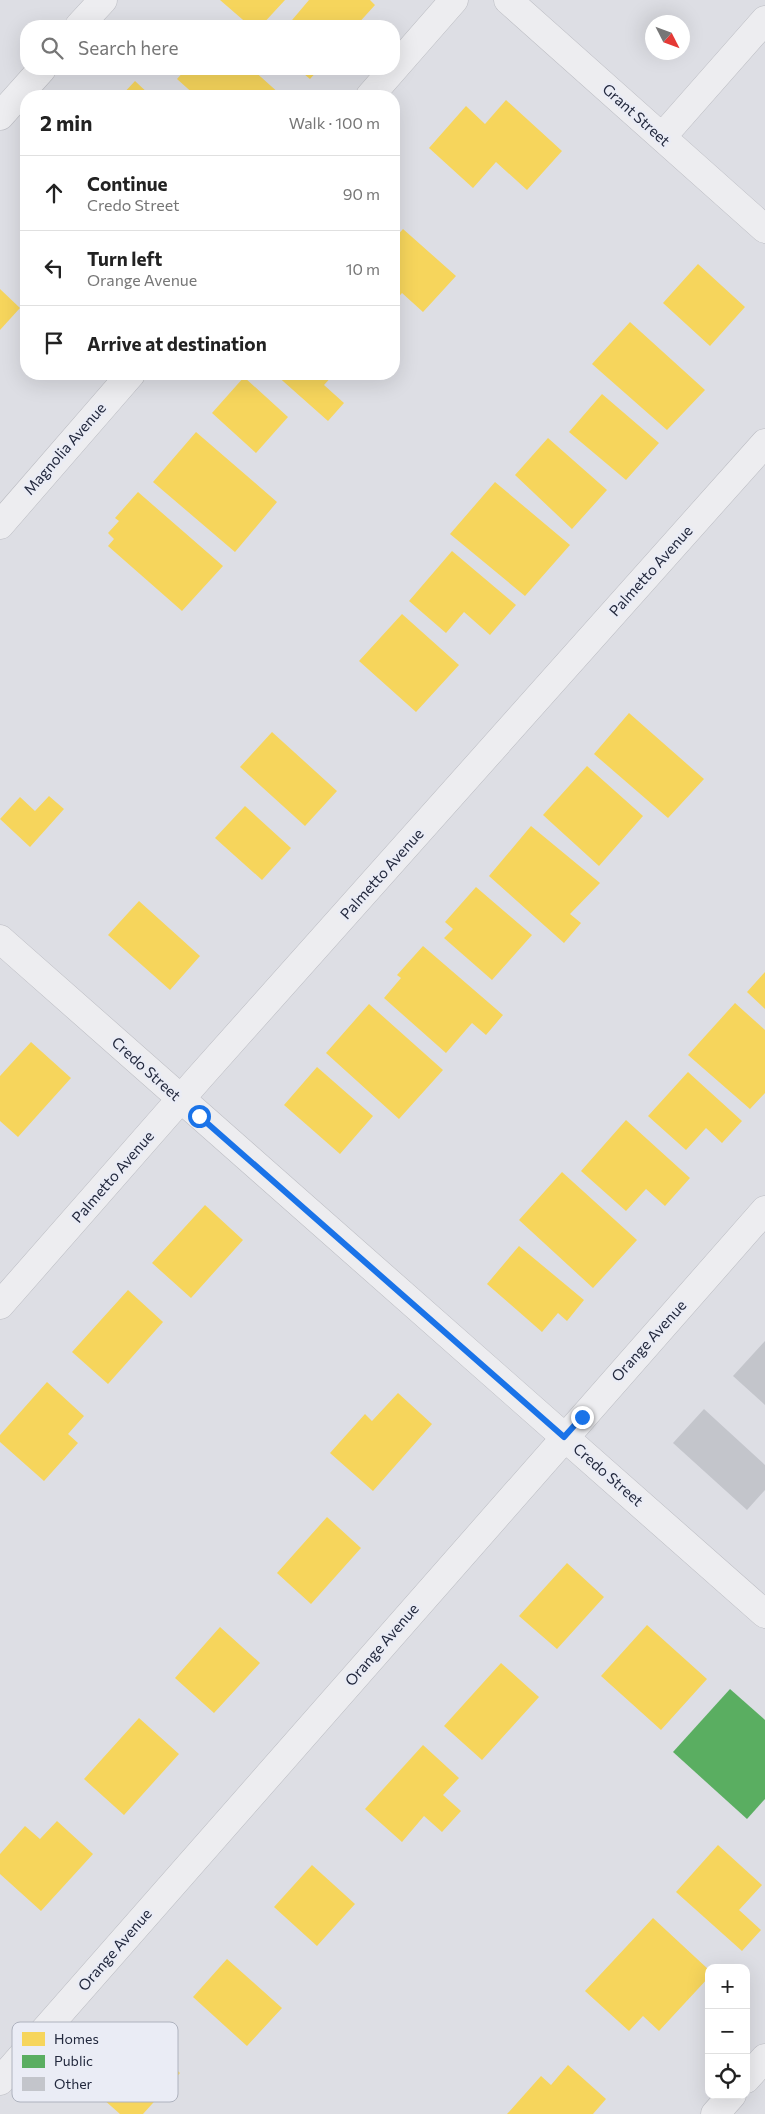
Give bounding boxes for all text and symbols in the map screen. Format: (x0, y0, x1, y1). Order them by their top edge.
north arrow (645, 15, 690, 60)
search box (20, 20, 400, 75)
icon: search (38, 34, 66, 62)
text: Search here (78, 36, 178, 59)
street label: Grant Street (599, 79, 674, 149)
text: 2 min (40, 110, 92, 135)
text: Walk · 100 m (289, 113, 380, 132)
text: Continue (87, 172, 167, 195)
icon: ahead (40, 179, 68, 207)
text: 90 m (343, 184, 380, 203)
text: Credo Street (87, 195, 180, 214)
text: Turn left (87, 247, 162, 270)
icon: left (40, 254, 68, 282)
text: 10 m (346, 259, 380, 278)
text: Orange Avenue (87, 270, 197, 289)
icon: arrive (40, 329, 68, 357)
text: Arrive at destination (87, 332, 267, 355)
street label: Magnolia Avenue (19, 399, 109, 498)
street label: Palmetto Avenue (605, 521, 696, 619)
street label: Palmetto Avenue (336, 824, 427, 922)
street label: Credo Street (108, 1033, 185, 1104)
route start (188, 1105, 211, 1128)
street label: Palmetto Avenue (67, 1127, 157, 1226)
street label: Orange Avenue (607, 1296, 690, 1385)
route end (571, 1406, 594, 1429)
street label: Credo Street (570, 1439, 647, 1510)
street label: Orange Avenue (341, 1599, 422, 1689)
street label: Orange Avenue (74, 1904, 155, 1994)
map controls (705, 1964, 750, 2099)
button: + (705, 1964, 750, 2009)
button: − (705, 2009, 750, 2054)
legend (12, 2022, 178, 2102)
text: Homes (54, 2030, 99, 2047)
text: Public (54, 2052, 93, 2069)
button: locate (705, 2054, 750, 2099)
text: Other (54, 2075, 93, 2092)

